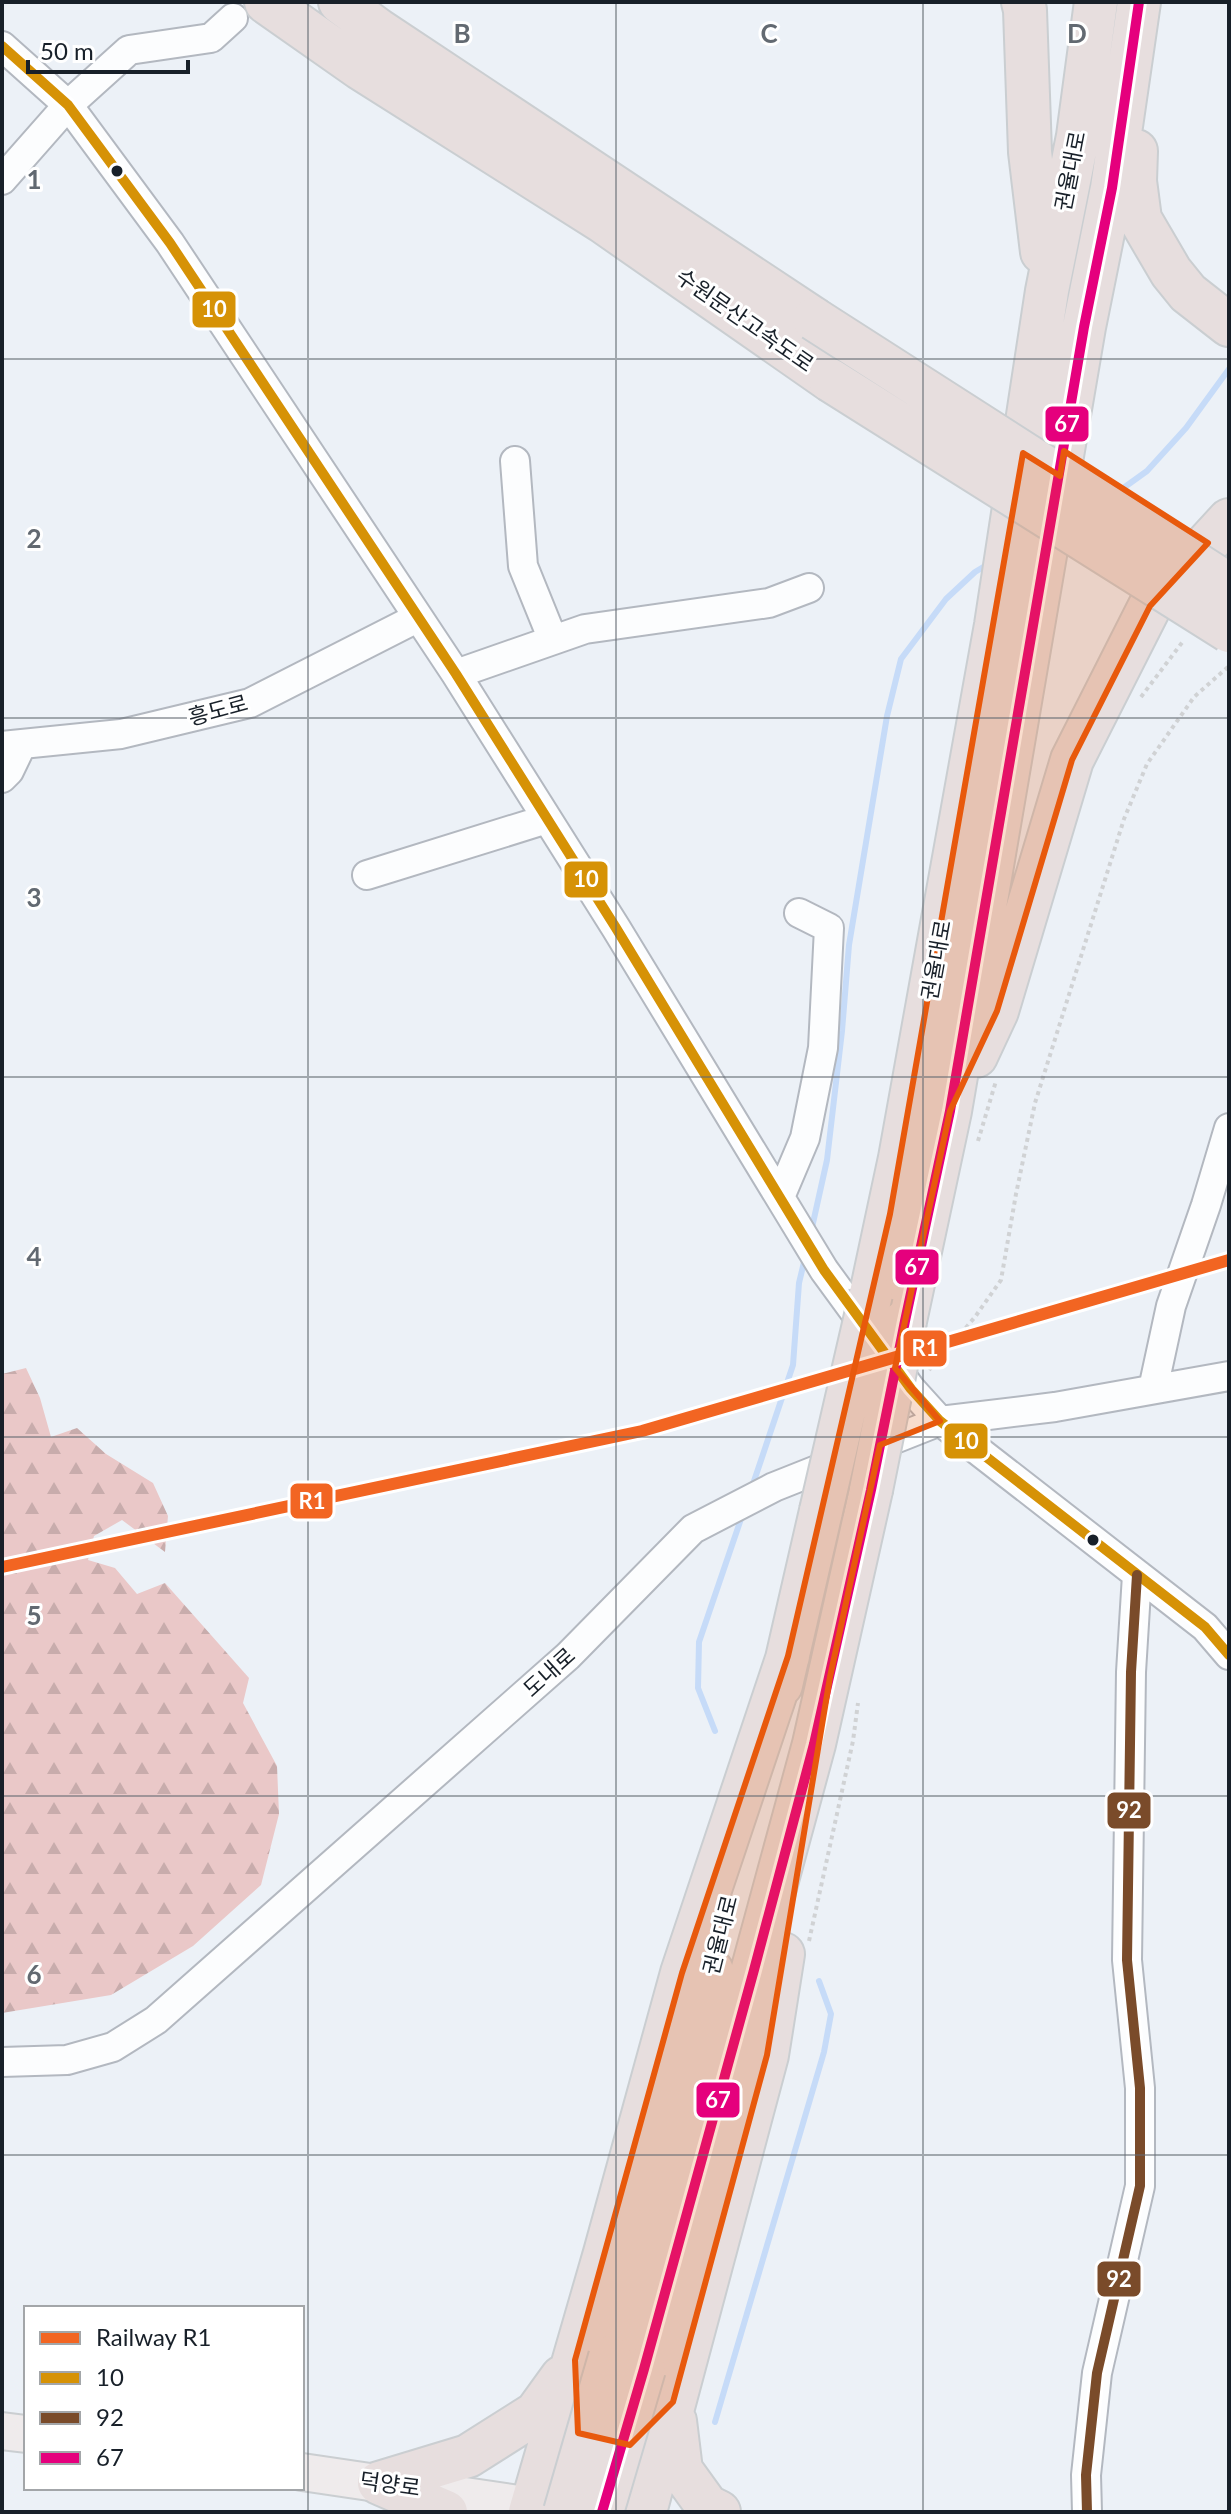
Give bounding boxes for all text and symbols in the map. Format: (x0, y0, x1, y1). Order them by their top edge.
text: B (453, 17, 471, 49)
text: C (760, 17, 778, 49)
text: D (1067, 17, 1087, 49)
scale bar (28, 24, 188, 74)
text: 50 m (40, 36, 94, 65)
street label: 권율대로 (1049, 129, 1090, 213)
text: 1 (26, 163, 42, 195)
unlabelled marker (109, 163, 125, 179)
street label: 수원문산고속도로 (671, 262, 819, 377)
line badge: 10 (191, 290, 237, 329)
text: 10 (201, 295, 227, 322)
line badge: 67 (1044, 405, 1090, 443)
text: 67 (1054, 410, 1080, 437)
text: 2 (26, 522, 42, 554)
street label: 흥도로 (185, 689, 251, 730)
line badge: 10 (563, 860, 609, 899)
text: 10 (573, 865, 599, 892)
text: 3 (26, 881, 42, 913)
street label: 권율대로 (915, 918, 956, 1002)
text: 4 (26, 1240, 42, 1272)
line badge: 67 (894, 1248, 940, 1286)
text: 67 (904, 1253, 930, 1280)
line badge: R1 (902, 1329, 948, 1368)
text: R1 (912, 1334, 938, 1361)
line badge: 10 (943, 1422, 989, 1460)
text: 10 (953, 1427, 979, 1454)
line badge: R1 (289, 1482, 334, 1520)
text: R1 (299, 1487, 325, 1514)
unlabelled marker (1085, 1532, 1101, 1548)
text: 5 (26, 1599, 42, 1631)
street label: 도내로 (517, 1641, 580, 1702)
line badge: 92 (1106, 1791, 1152, 1830)
text: 92 (1116, 1796, 1142, 1823)
street label: 권율대로 (697, 1892, 742, 1977)
text: 6 (26, 1958, 42, 1990)
line badge: 67 (695, 2081, 741, 2119)
text: 67 (705, 2086, 731, 2113)
line badge: 92 (1096, 2260, 1142, 2298)
text: 92 (1106, 2265, 1132, 2292)
legend (24, 2306, 304, 2490)
text: Railway R1 (96, 2322, 211, 2351)
text: 10 (96, 2362, 124, 2391)
text: 92 (96, 2402, 124, 2431)
text: 67 (96, 2442, 124, 2471)
street label: 덕양로 (358, 2466, 422, 2501)

